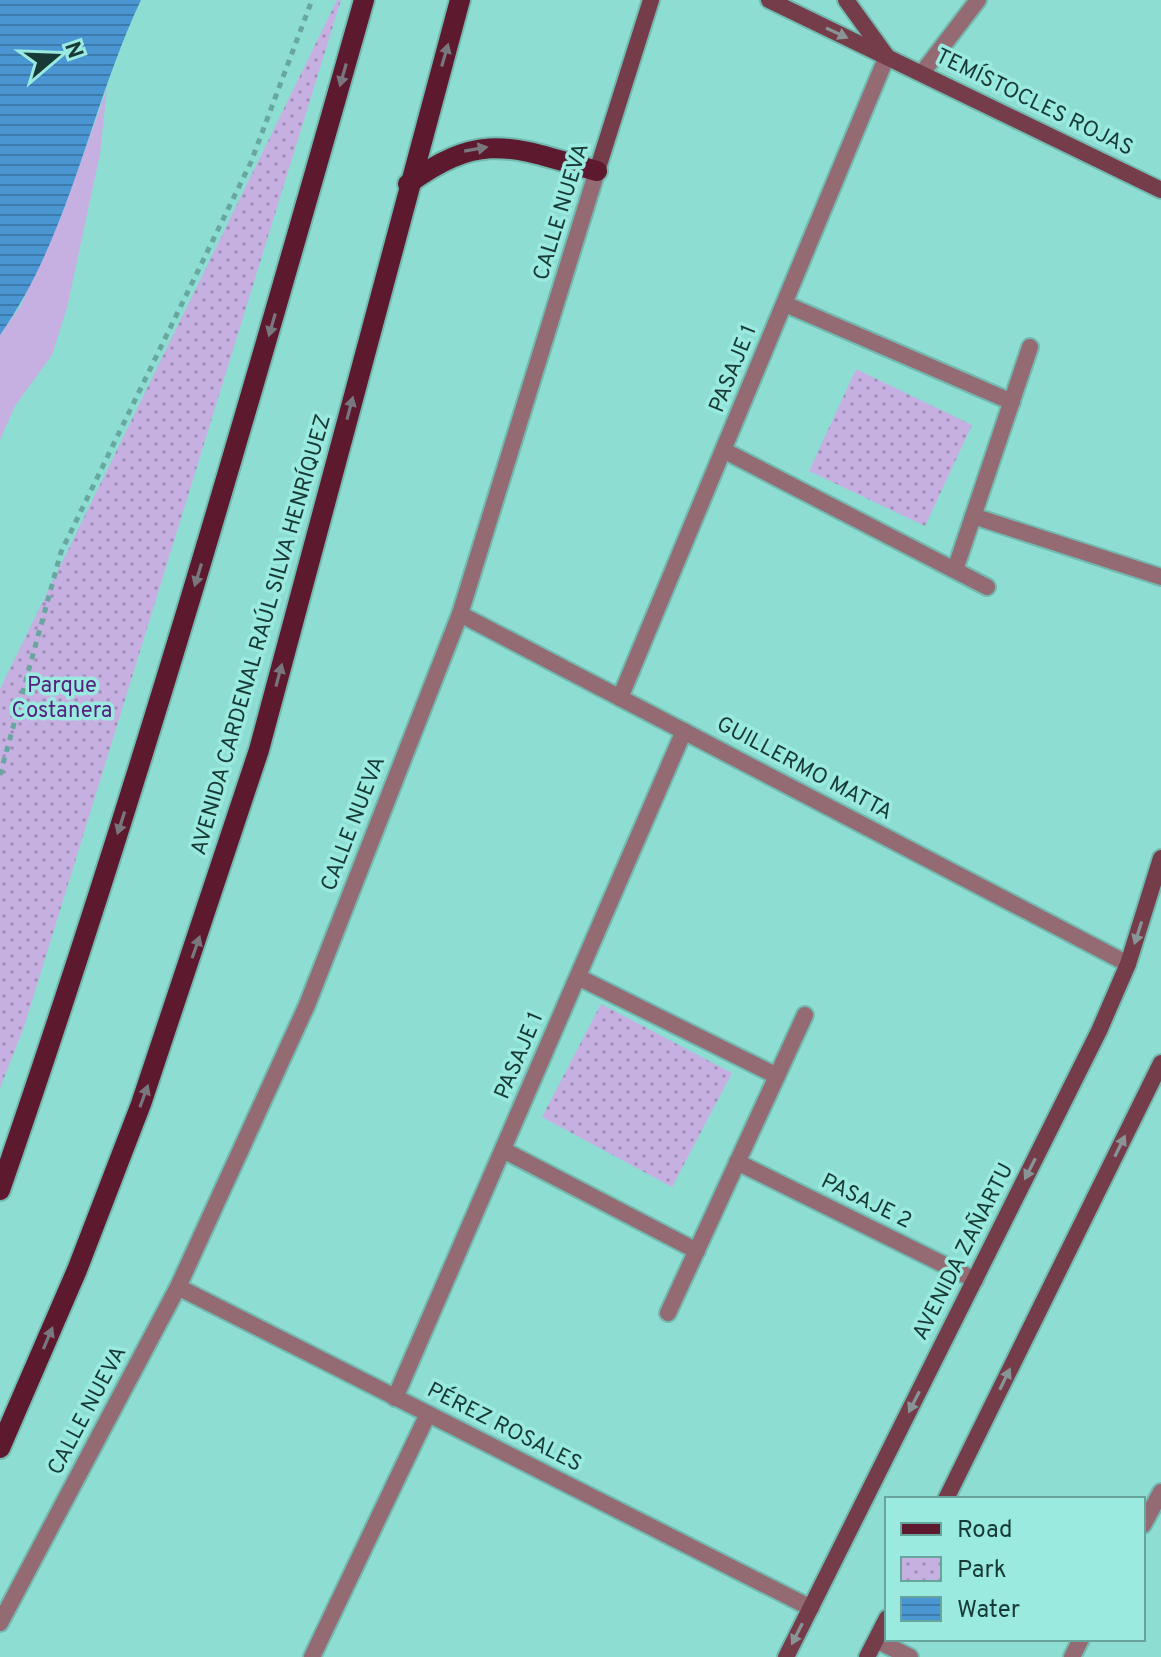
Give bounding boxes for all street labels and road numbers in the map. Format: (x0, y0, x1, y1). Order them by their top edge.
street label: TEMÍSTOCLES ROJAS (931, 42, 1138, 163)
street label: CALLE NUEVA (528, 140, 596, 284)
street label: PASAJE 1 (704, 321, 764, 417)
street label: AVENIDA CARDENAL RAÚL SILVA HENRÍQUEZ (183, 411, 338, 858)
street label: GUILLERMO MATTA (711, 711, 897, 827)
street label: CALLE NUEVA (316, 753, 392, 895)
street label: PASAJE 1 (490, 1008, 550, 1104)
street label: AVENIDA ZAÑARTU (906, 1158, 1020, 1345)
street label: PASAJE 2 (816, 1168, 916, 1236)
street label: CALLE NUEVA (43, 1342, 133, 1480)
street label: PÉREZ ROSALES (422, 1376, 587, 1479)

